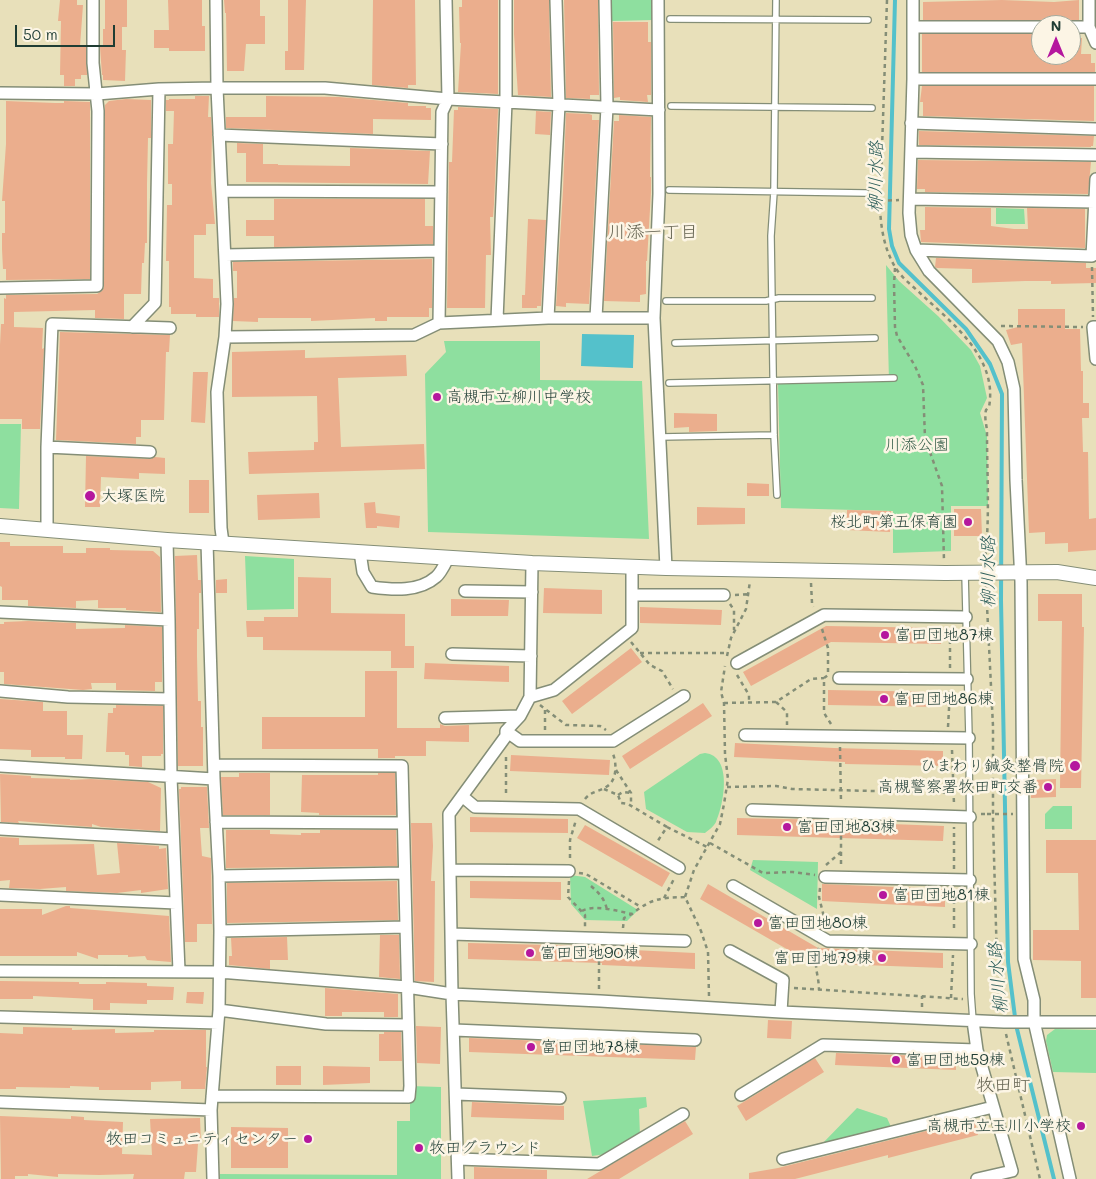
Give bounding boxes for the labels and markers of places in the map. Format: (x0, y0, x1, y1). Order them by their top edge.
place label: 高槻市立柳川中学校 (447, 387, 591, 407)
marker: 高槻市立柳川中学校 (431, 391, 443, 403)
place label: 大塚医院 (101, 486, 165, 506)
marker: 大塚医院 (83, 489, 97, 503)
place label: 桜北町第五保育園 (830, 512, 958, 532)
marker: 桜北町第五保育園 (962, 516, 974, 528)
place label: 富田団地87棟 (895, 625, 994, 645)
marker: 富田団地87棟 (879, 629, 891, 641)
place label: 富田団地86棟 (894, 689, 993, 709)
marker: 富田団地86棟 (878, 693, 890, 705)
place label: ひまわり鍼灸整骨院 (920, 756, 1064, 776)
marker: ひまわり鍼灸整骨院 (1068, 759, 1082, 773)
place label: 高槻警察署牧田町交番 (878, 777, 1038, 797)
marker: 高槻警察署牧田町交番 (1042, 781, 1054, 793)
place label: 富田団地83棟 (797, 817, 896, 837)
marker: 富田団地83棟 (781, 821, 793, 833)
place label: 富田団地81棟 (893, 885, 990, 905)
marker: 富田団地81棟 (877, 889, 889, 901)
place label: 富田団地80棟 (768, 913, 868, 933)
marker: 富田団地80棟 (752, 917, 764, 929)
place label: 富田団地90棟 (540, 943, 639, 963)
marker: 富田団地90棟 (524, 947, 536, 959)
place label: 富田団地79棟 (774, 948, 872, 968)
marker: 富田団地79棟 (876, 952, 888, 964)
place label: 富田団地78棟 (541, 1037, 640, 1057)
marker: 富田団地78棟 (525, 1041, 537, 1053)
place label: 富田団地59棟 (906, 1050, 1005, 1070)
marker: 富田団地59棟 (890, 1054, 902, 1066)
place label: 高槻市立玉川小学校 (927, 1116, 1071, 1136)
marker: 高槻市立玉川小学校 (1075, 1120, 1087, 1132)
place label: 牧田コミュニティセンター (106, 1129, 298, 1149)
marker: 牧田コミュニティセンター (302, 1133, 314, 1145)
place label: 牧田グラウンド (429, 1138, 541, 1158)
marker: 牧田グラウンド (413, 1142, 425, 1154)

